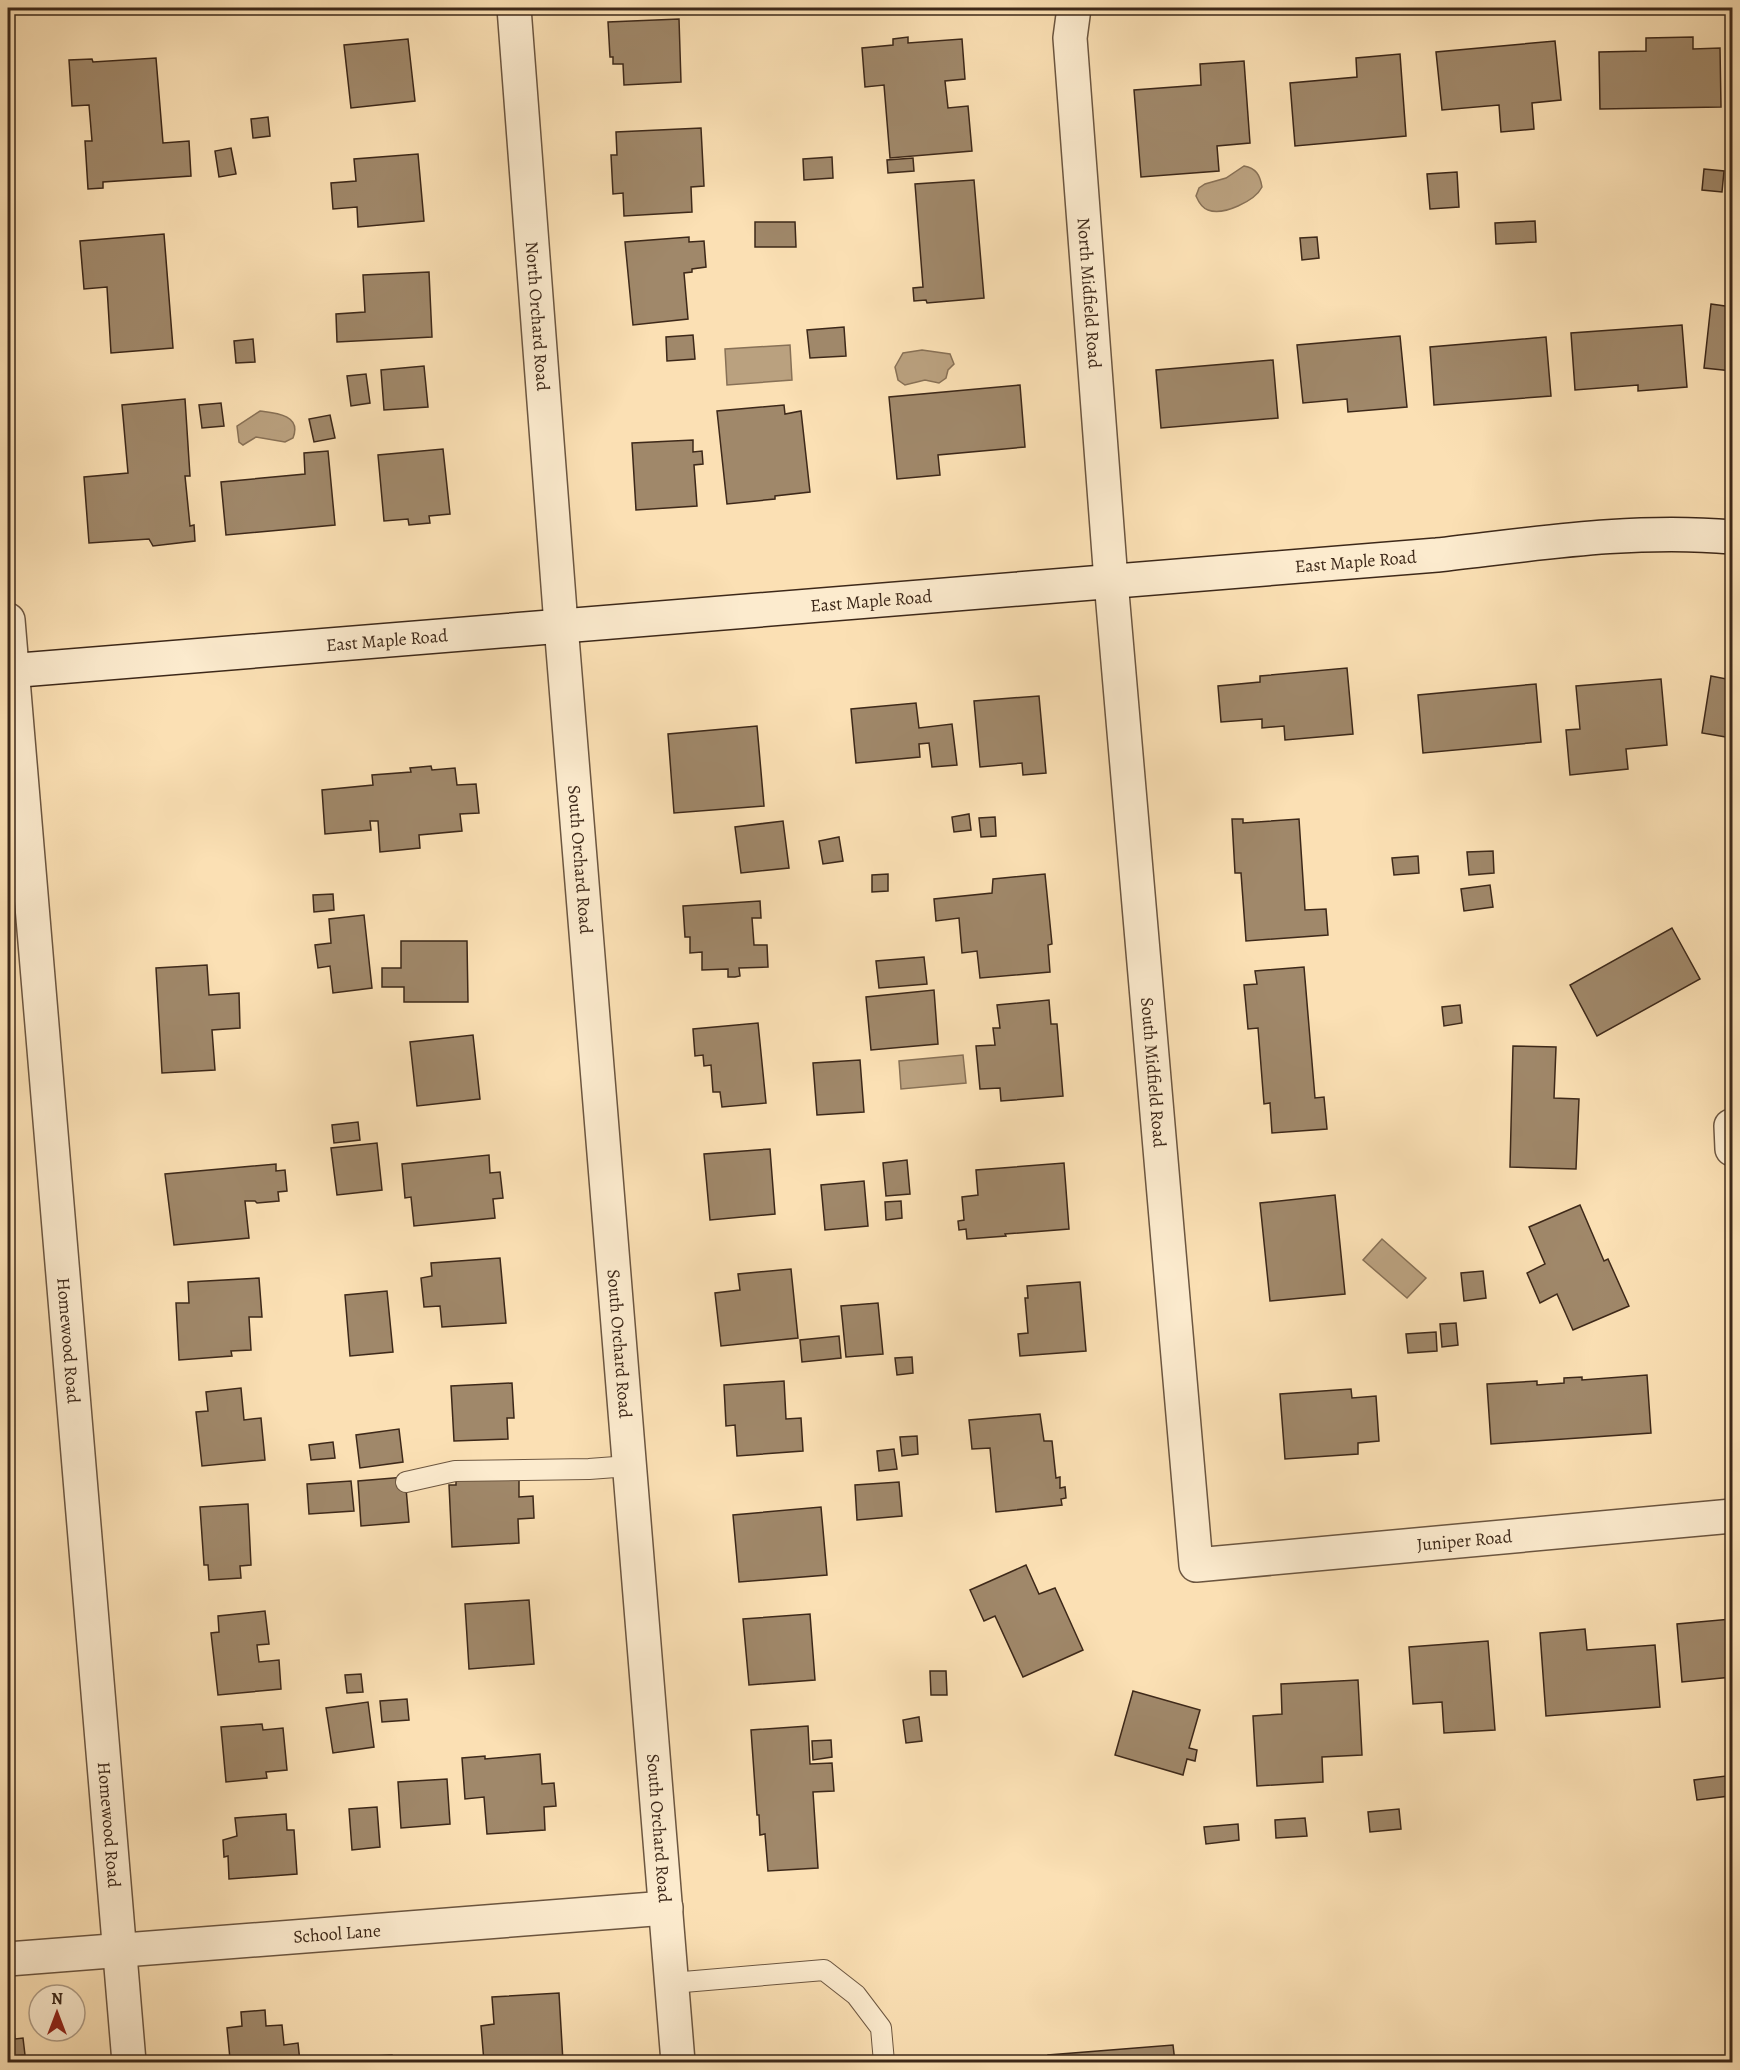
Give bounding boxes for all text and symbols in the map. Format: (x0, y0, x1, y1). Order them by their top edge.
street label: North Midfield Road (1072, 217, 1107, 370)
street label: North Orchard Road (520, 240, 555, 392)
street label: East Maple Road (1294, 545, 1418, 579)
street label: East Maple Road (809, 584, 933, 618)
street label: East Maple Road (325, 623, 449, 657)
street label: South Orchard Road (562, 784, 598, 935)
street label: South Midfield Road (1135, 996, 1172, 1149)
street label: South Orchard Road (602, 1268, 638, 1420)
street label: Homewood Road (51, 1277, 86, 1405)
street label: Juniper Road (1416, 1524, 1513, 1557)
street label: South Orchard Road (641, 1753, 677, 1904)
street label: Homewood Road (92, 1761, 126, 1889)
street label: School Lane (292, 1918, 382, 1949)
north arrow (27, 1983, 87, 2043)
text: N (51, 1988, 63, 2010)

